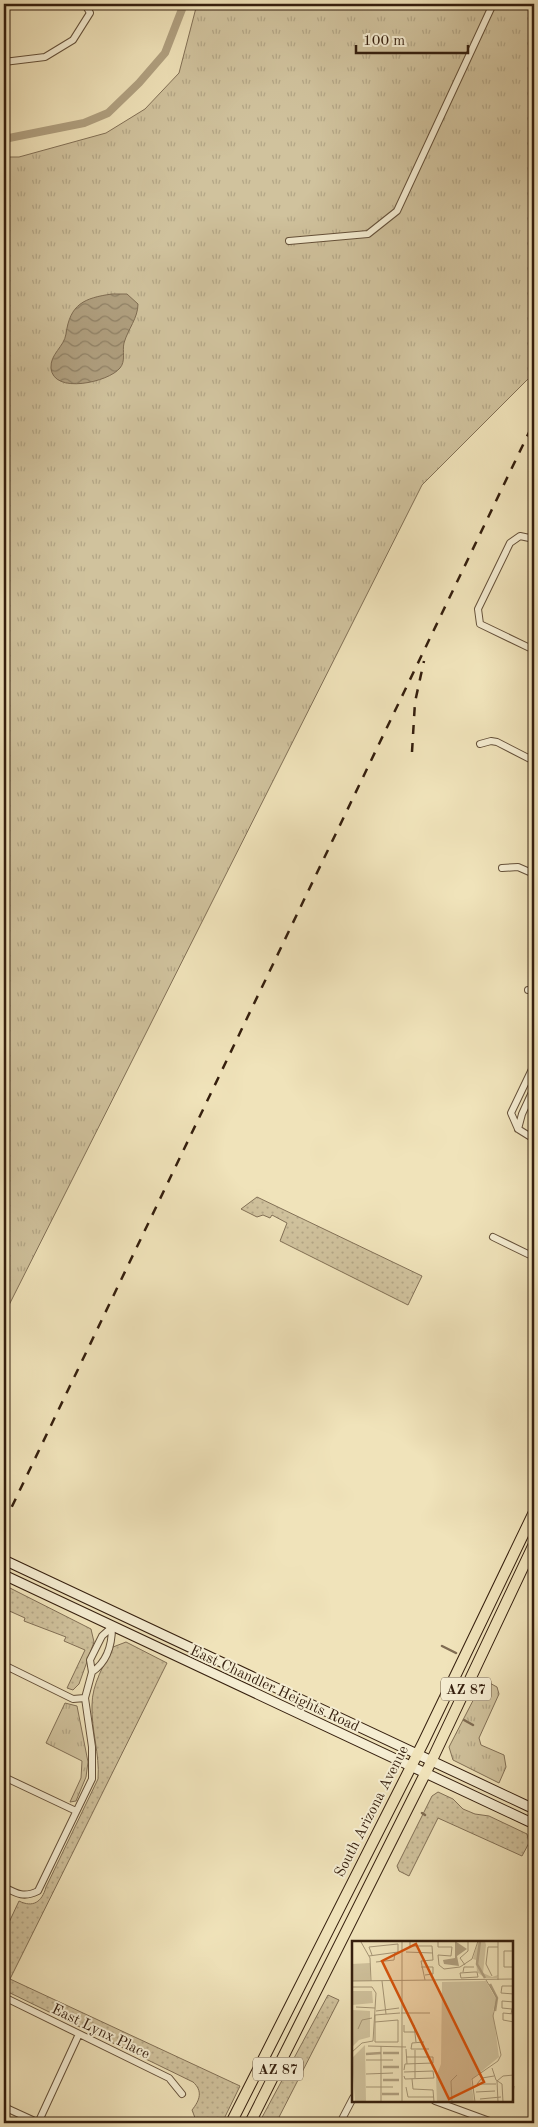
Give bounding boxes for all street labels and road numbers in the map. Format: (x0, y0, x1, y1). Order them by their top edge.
street label: East Chandler Heights Road (187, 1643, 362, 1735)
road number: AZ 87 (441, 1678, 491, 1700)
street label: South Arizona Avenue (333, 1743, 412, 1880)
street label: East Lynx Place (49, 2002, 152, 2063)
road number: AZ 87 (253, 2058, 303, 2080)

